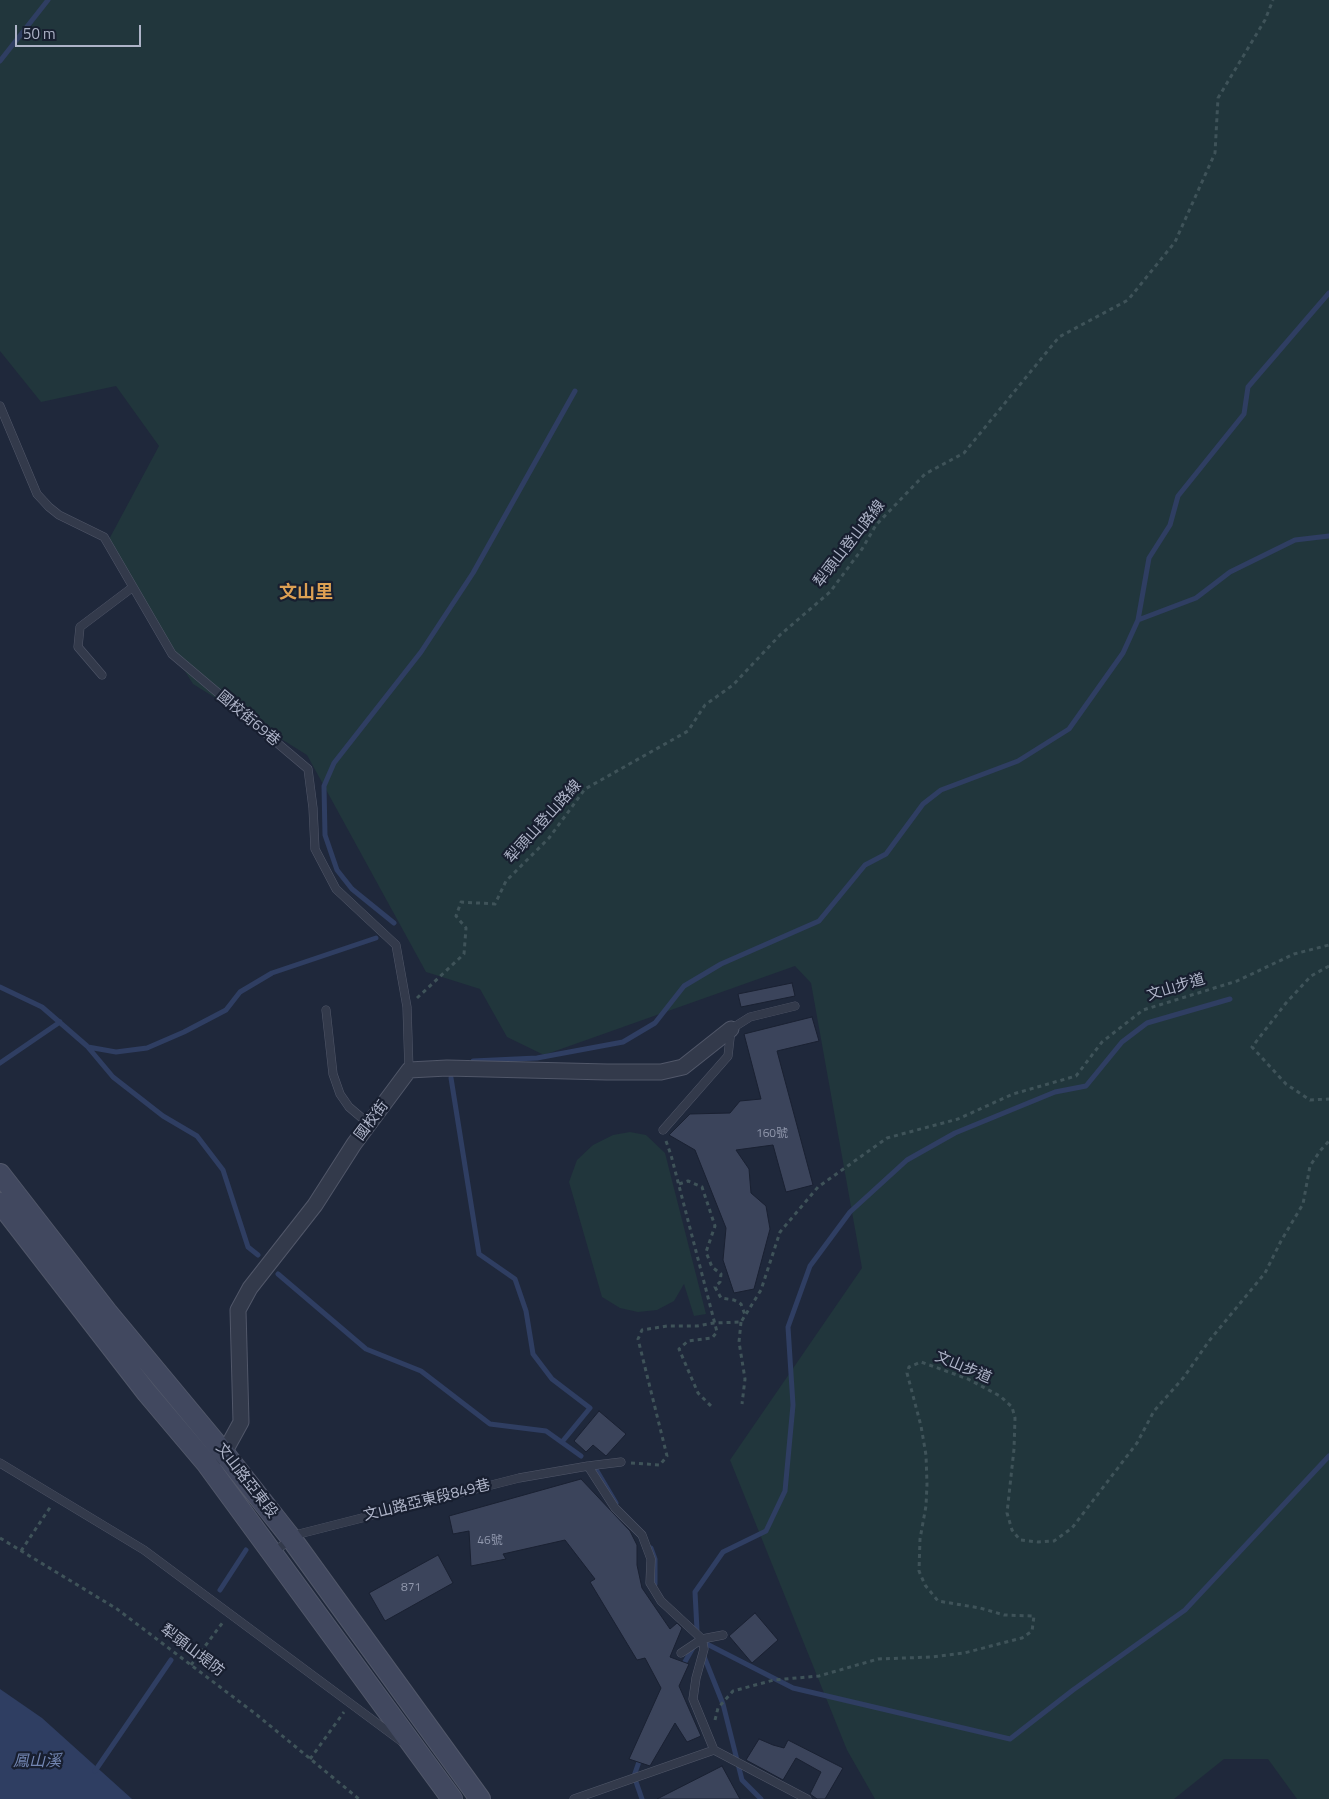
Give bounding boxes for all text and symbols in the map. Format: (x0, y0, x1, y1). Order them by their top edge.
scale bar (18, 15, 144, 47)
text: 50 m (23, 22, 56, 45)
street label: 犁頭山登山路線 (811, 497, 889, 591)
district label: 文山里 (279, 583, 333, 605)
street label: 國校街69巷 (213, 687, 283, 751)
street label: 犁頭山登山路線 (502, 777, 586, 867)
street label: 文山步道 (1145, 971, 1207, 1005)
street label: 國校街 (351, 1098, 393, 1144)
house number: 160號 (756, 1127, 788, 1141)
street label: 文山步道 (932, 1348, 994, 1388)
street label: 文山路亞東段 (211, 1440, 281, 1522)
street label: 文山路亞東段849巷 (362, 1477, 492, 1525)
house number: 46號 (477, 1534, 503, 1548)
house number: 871 (401, 1581, 421, 1595)
street label: 犁頭山堤防 (157, 1621, 227, 1681)
water label: 鳳山溪 (13, 1752, 61, 1772)

